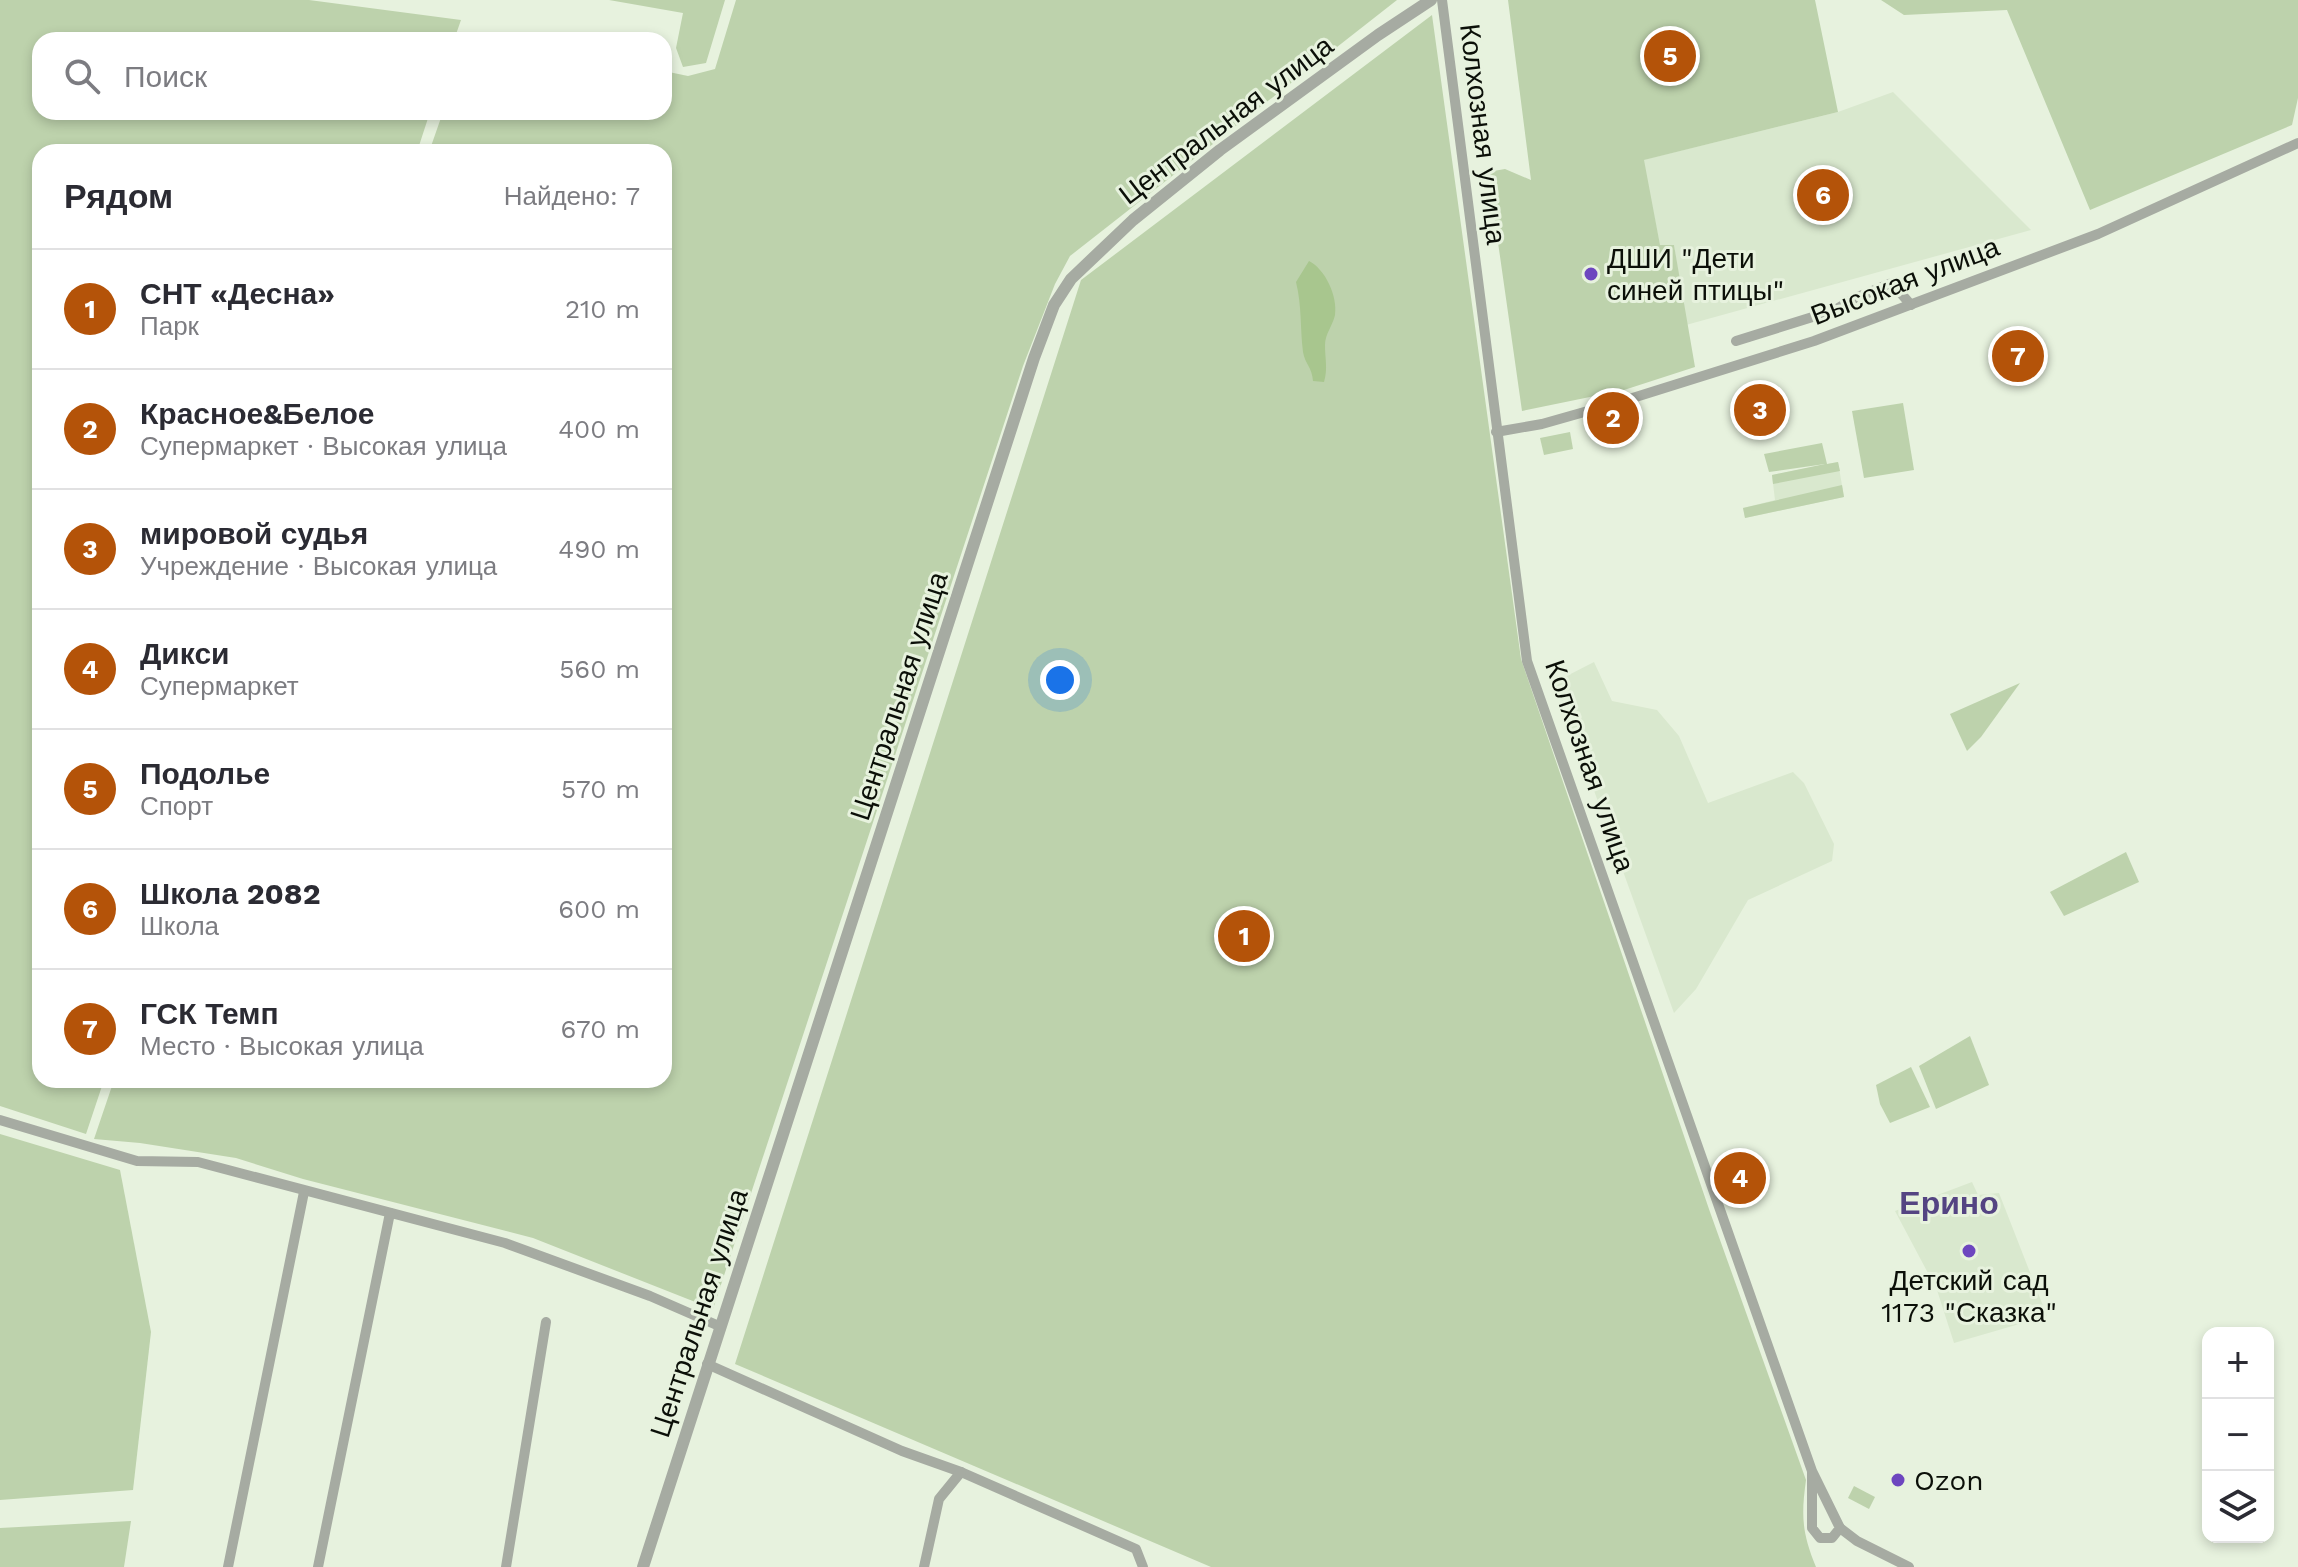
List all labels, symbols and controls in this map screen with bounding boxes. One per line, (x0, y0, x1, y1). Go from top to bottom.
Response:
street label: Колхозная улица (1453, 22, 1513, 247)
pin: 5 (1644, 26, 1696, 86)
street label: Центральная улица (1112, 29, 1340, 211)
search box (32, 32, 672, 120)
icon: search (60, 54, 104, 98)
text: Поиск (124, 59, 207, 94)
pin: 6 (1797, 165, 1849, 225)
text: Рядом (64, 176, 173, 216)
text: Найдено: 7 (504, 181, 640, 211)
street label: Высокая улица (1806, 230, 2004, 332)
place label: ДШИ "Дети синей птицы" (1607, 242, 1784, 307)
marker: ДШИ "Дети синей птицы" (1582, 265, 1600, 283)
text: СНТ «Десна» (140, 276, 335, 311)
text: 1 (84, 294, 96, 324)
text: 210 m (565, 294, 640, 324)
text: Парк (140, 311, 199, 341)
pin: 7 (1992, 326, 2044, 386)
pin: 3 (1734, 380, 1786, 440)
pin: 2 (1587, 388, 1639, 448)
text: Красное&Белое (140, 396, 374, 431)
text: 2 (82, 414, 98, 444)
text: 400 m (558, 414, 640, 444)
text: Супермаркет · Высокая улица (140, 431, 507, 461)
text: мировой судья (140, 516, 368, 551)
text: 3 (82, 534, 98, 564)
text: 490 m (558, 534, 640, 564)
text: Учреждение · Высокая улица (140, 551, 497, 581)
street label: Центральная улица (843, 567, 955, 824)
text: Дикси (140, 636, 230, 671)
text: 4 (82, 654, 98, 684)
text: 560 m (559, 654, 640, 684)
street label: Колхозная улица (1538, 656, 1642, 877)
your location (1040, 660, 1080, 700)
text: Супермаркет (140, 671, 299, 701)
text: Подолье (140, 756, 270, 791)
text: 5 (82, 774, 98, 804)
text: 570 m (561, 774, 640, 804)
text: Спорт (140, 791, 213, 821)
text: Школа 2082 (140, 876, 321, 911)
text: 6 (82, 894, 98, 924)
text: 600 m (558, 894, 640, 924)
pin: 1 (1218, 906, 1270, 966)
text: Школа (140, 911, 219, 941)
text: ГСК Темп (140, 996, 279, 1031)
text: 7 (82, 1014, 98, 1044)
text: 670 m (561, 1014, 640, 1044)
text: Место · Высокая улица (140, 1031, 424, 1061)
pin: 4 (1714, 1148, 1766, 1208)
street label: Центральная улица (643, 1184, 755, 1441)
district label: Ерино (1899, 1184, 1999, 1222)
marker: Детский сад 1173 "Сказка" (1960, 1242, 1978, 1260)
place label: Детский сад 1173 "Сказка" (1881, 1264, 2057, 1329)
map controls (2202, 1327, 2274, 1543)
button: + (2202, 1327, 2274, 1399)
button: − (2202, 1399, 2274, 1471)
place label: Ozon (1914, 1464, 1984, 1497)
marker: Ozon (1889, 1471, 1907, 1489)
button: layers (2202, 1471, 2274, 1543)

